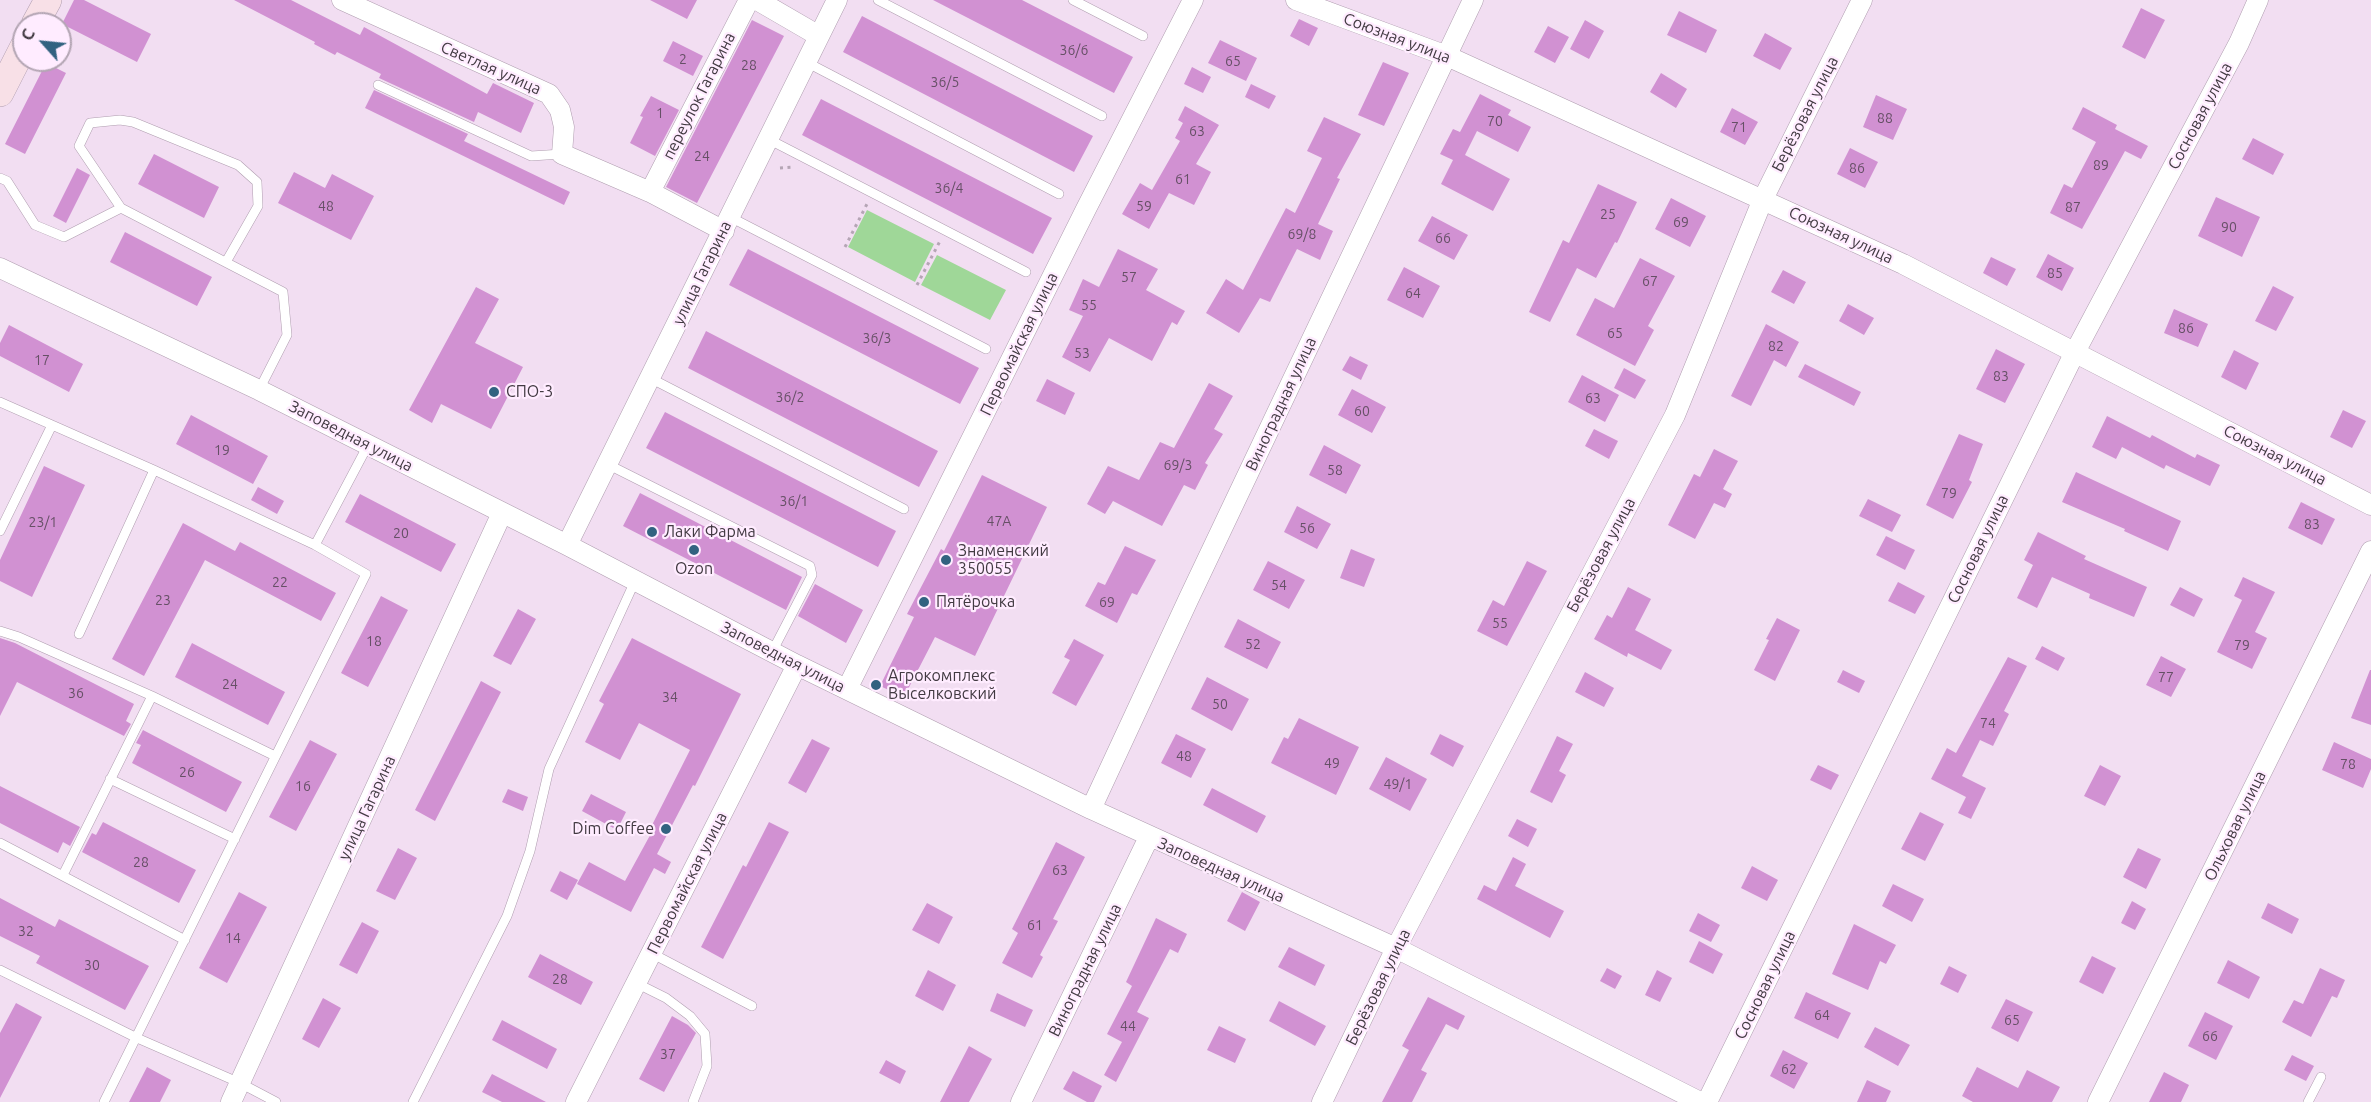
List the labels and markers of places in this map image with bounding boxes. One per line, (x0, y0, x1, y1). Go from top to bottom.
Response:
place label: СПО-3 (506, 382, 553, 402)
marker: СПО-3 (487, 385, 501, 399)
place label: Лаки Фарма (664, 522, 756, 542)
marker: Лаки Фарма (645, 525, 659, 539)
place label: Знаменский 350055 (958, 541, 1049, 579)
marker: Ozon (687, 543, 701, 557)
marker: Знаменский 350055 (939, 553, 953, 567)
place label: Ozon (675, 559, 713, 579)
place label: Пятёрочка (936, 592, 1015, 612)
marker: Пятёрочка (917, 595, 931, 609)
place label: Агрокомплекс Выселковский (888, 666, 996, 704)
marker: Агрокомплекс Выселковский (869, 678, 883, 692)
place label: Dim Coffee (572, 819, 654, 839)
marker: Dim Coffee (659, 822, 673, 836)

